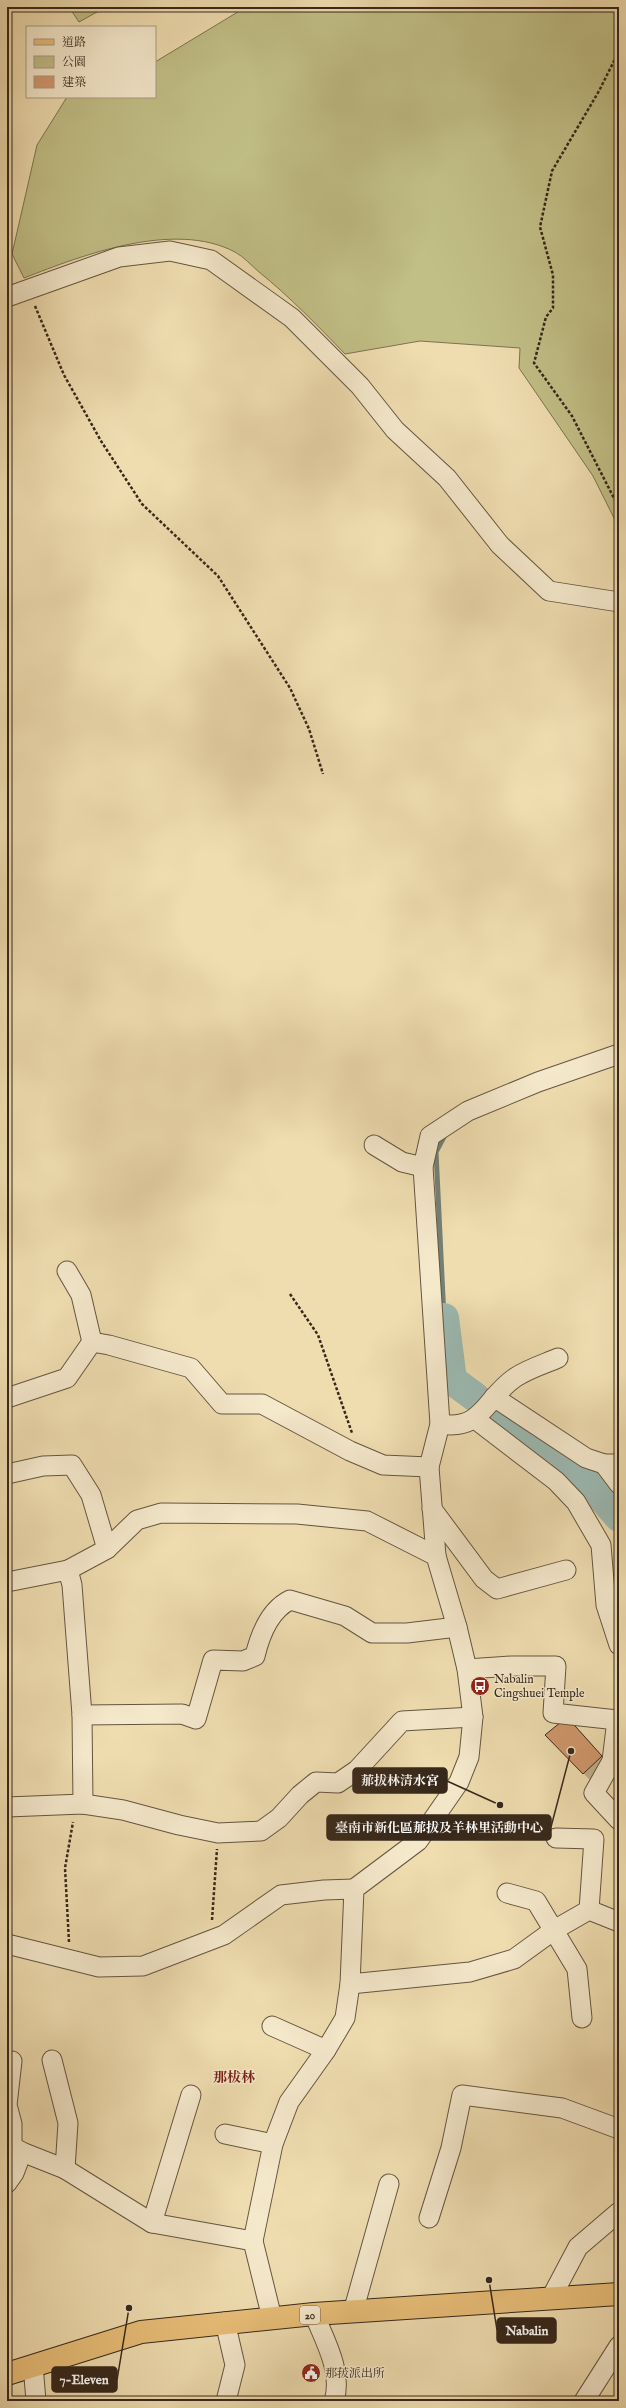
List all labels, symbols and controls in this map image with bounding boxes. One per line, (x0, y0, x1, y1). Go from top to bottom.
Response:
legend (26, 26, 156, 98)
text: 道路 (62, 35, 86, 50)
text: 公園 (62, 55, 86, 70)
text: 建築 (62, 75, 86, 90)
place label: Nabalin Cingshuei Temple (494, 1672, 585, 1702)
bus stop icon: Nabalin Cingshuei Temple (469, 1675, 491, 1697)
callout: 𦰡拔林清水宮 (353, 1768, 447, 1793)
text: 𦰡拔林清水宮 (361, 1773, 439, 1790)
callout: 臺南市新化區𦰡拔及羊林里活動中心 (327, 1815, 551, 1840)
text: 臺南市新化區𦰡拔及羊林里活動中心 (335, 1820, 543, 1837)
district label: 那柭林 (213, 2069, 255, 2087)
road number: 20 (300, 2306, 320, 2324)
callout: Nabalin (497, 2318, 556, 2343)
text: Nabalin (504, 2323, 549, 2340)
public building icon: 那菝派出所 (300, 2362, 322, 2384)
place label: 那菝派出所 (325, 2366, 385, 2381)
callout: 7-Eleven (52, 2367, 117, 2392)
text: 7-Eleven (59, 2372, 109, 2389)

